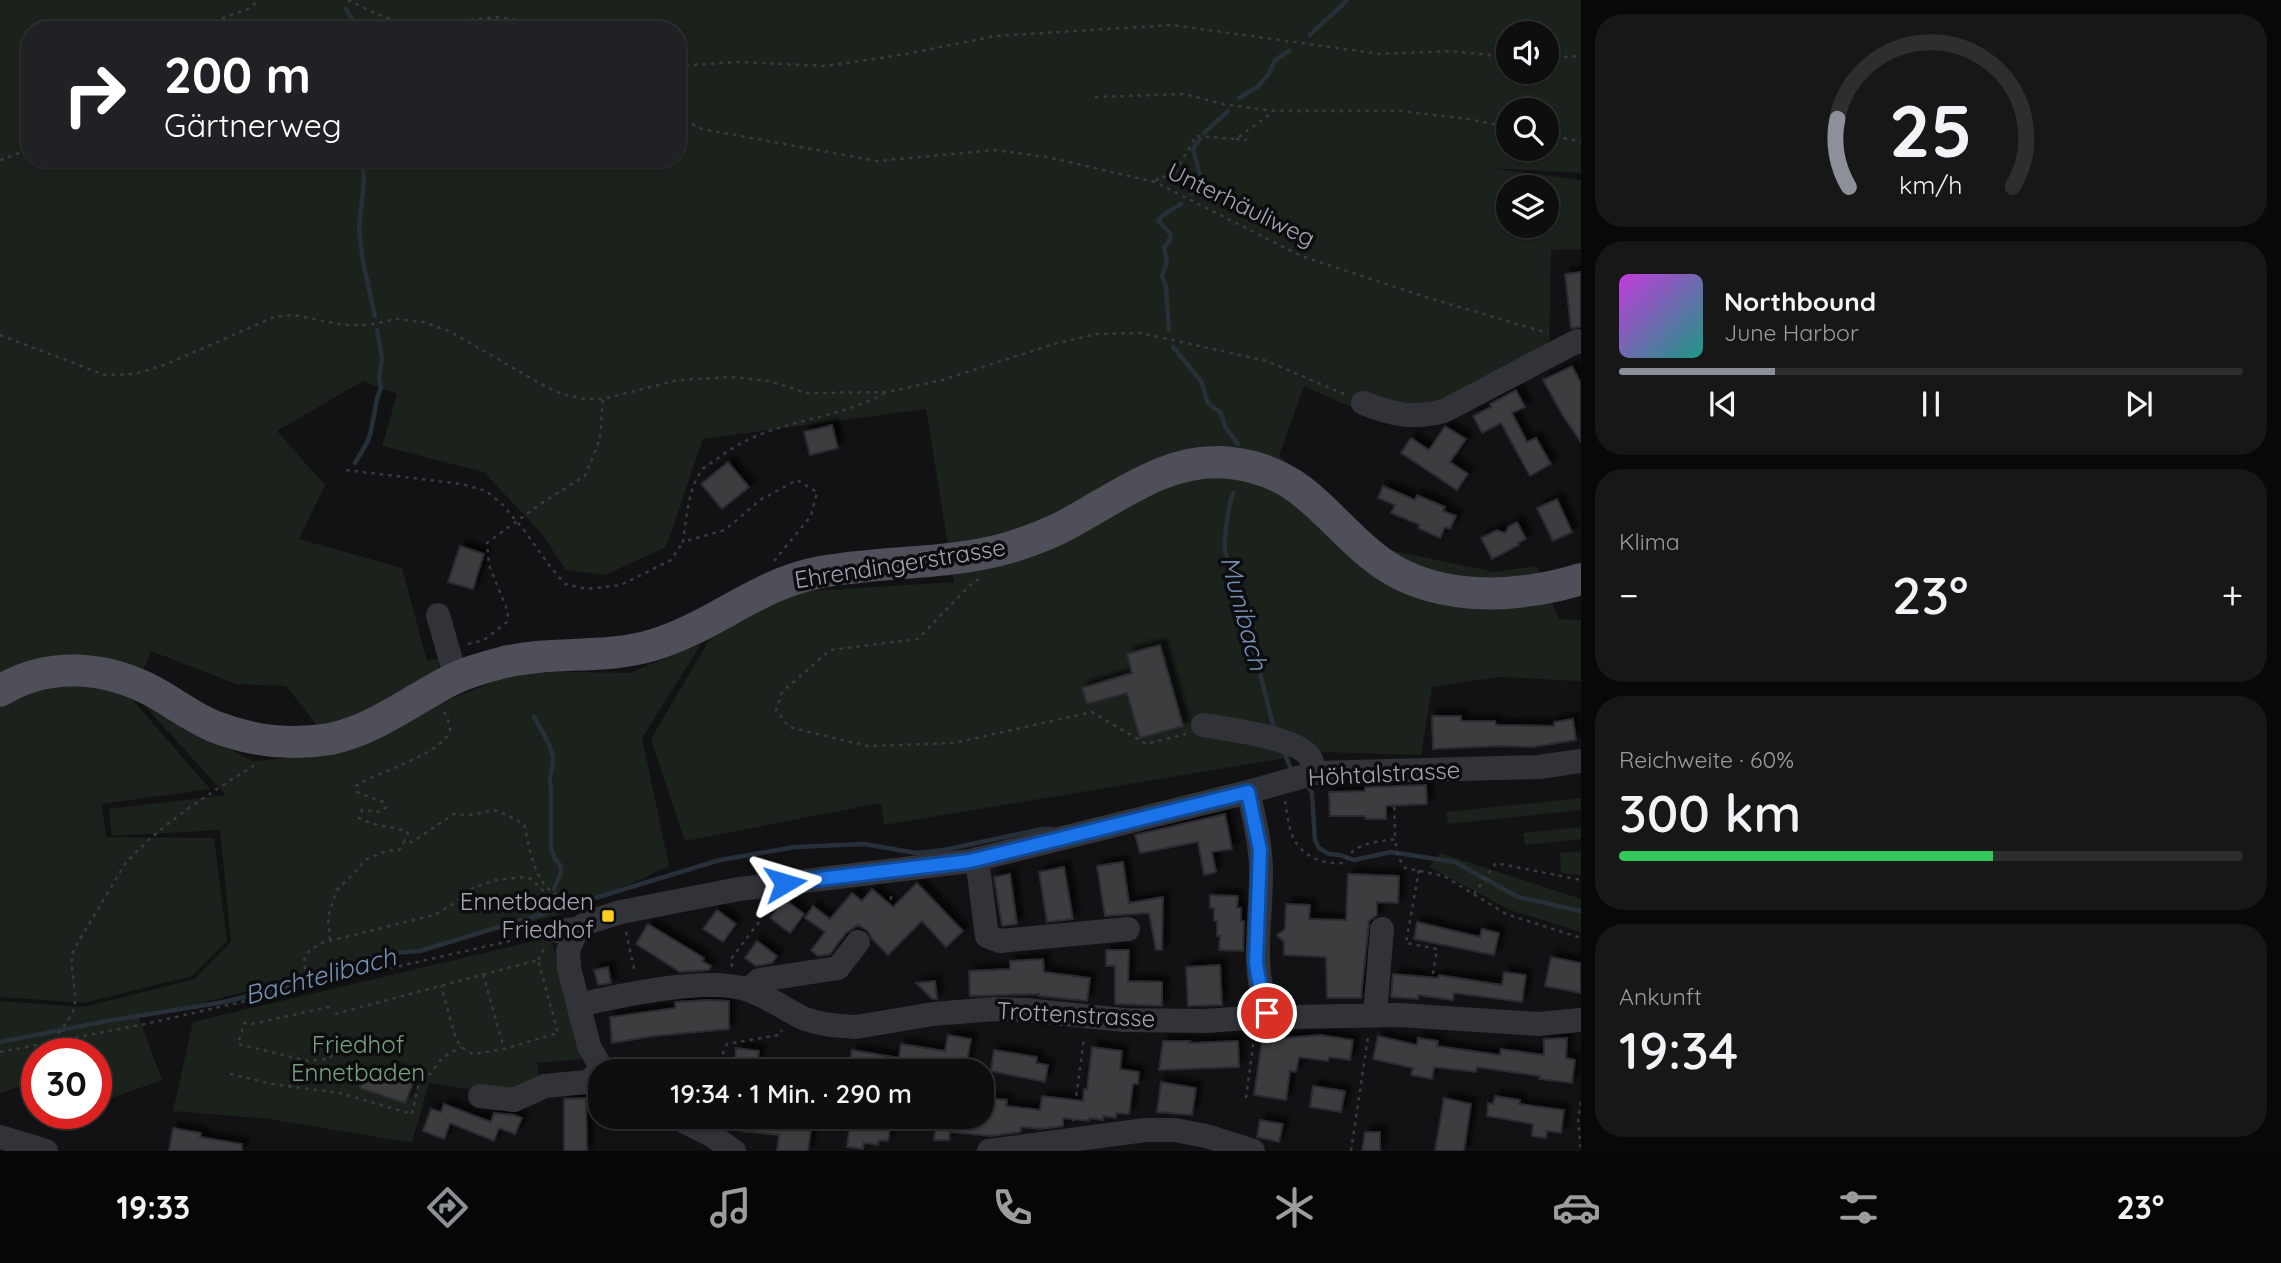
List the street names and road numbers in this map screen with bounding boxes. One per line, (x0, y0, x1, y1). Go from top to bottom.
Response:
street label: Unterhäuliweg (1163, 155, 1320, 253)
street label: Ehrendingerstrasse (792, 532, 1007, 595)
street label: Höhtalstrasse (1307, 754, 1461, 792)
street label: Trottenstrasse (996, 995, 1156, 1033)

